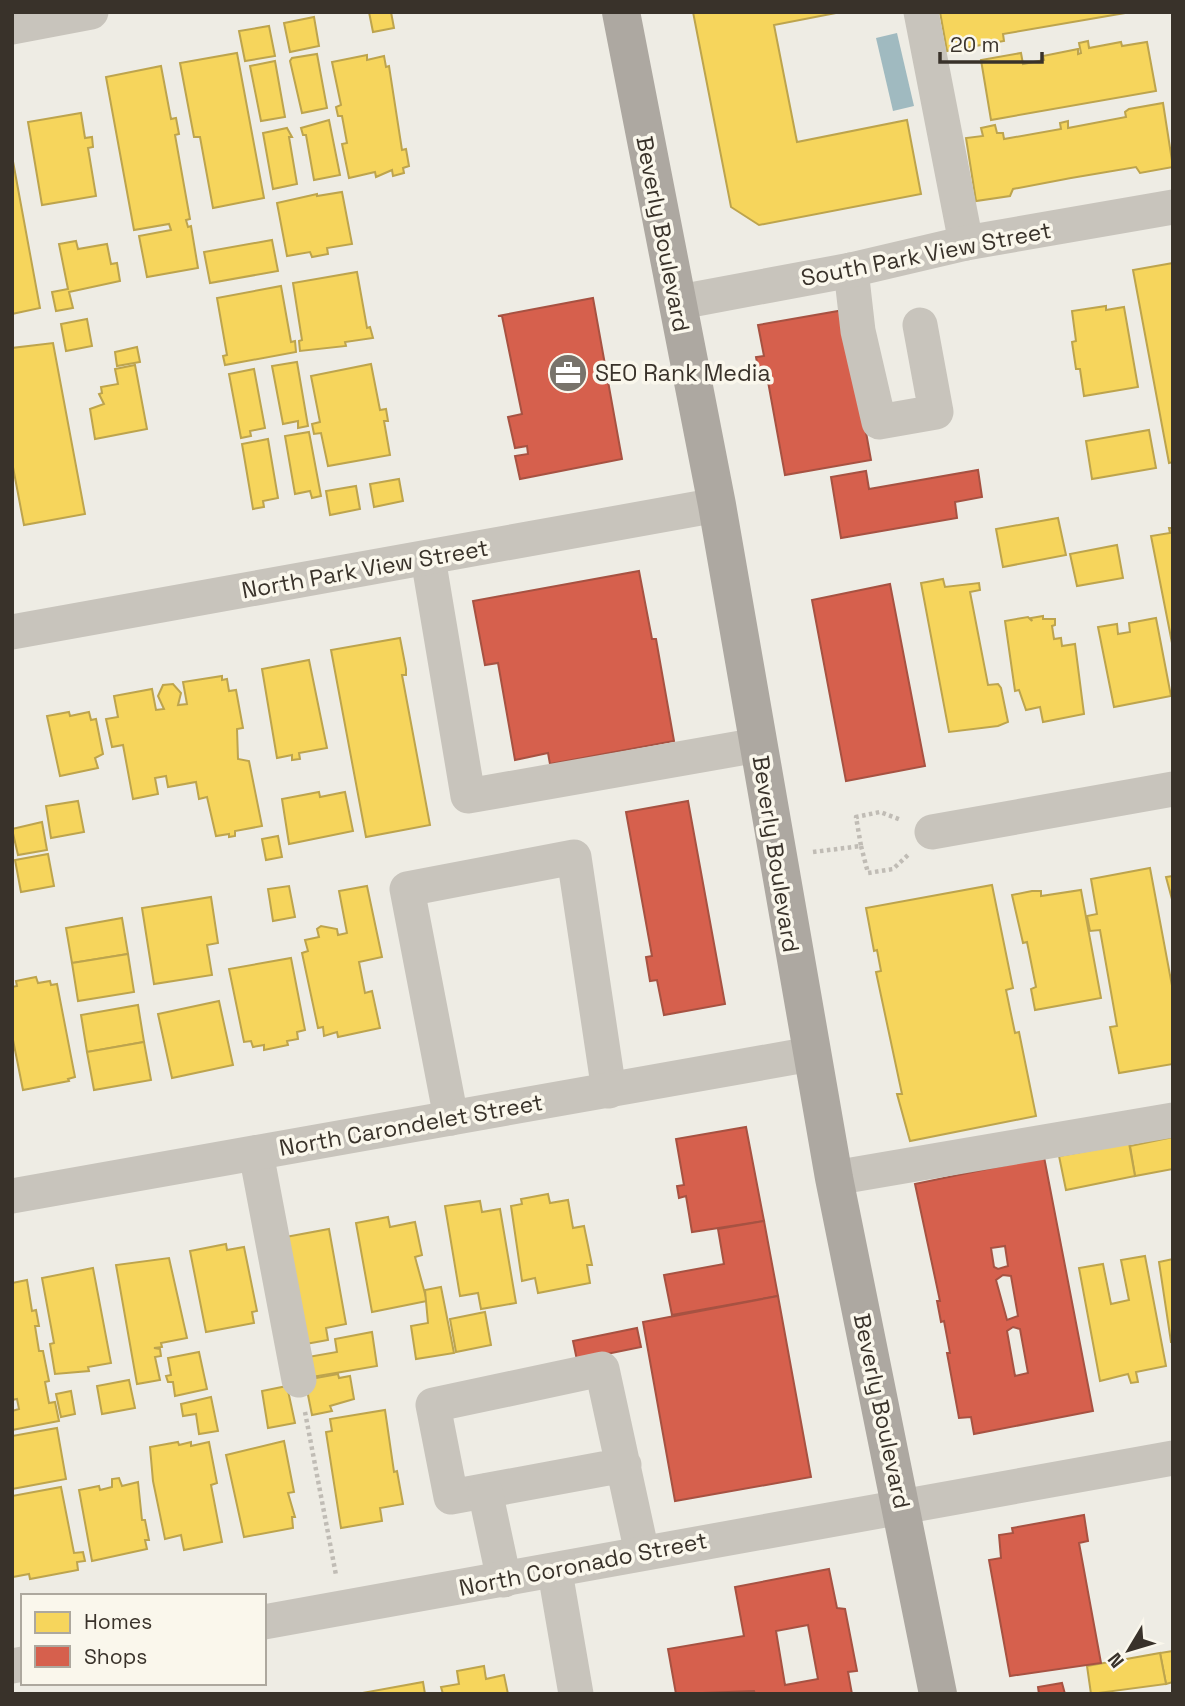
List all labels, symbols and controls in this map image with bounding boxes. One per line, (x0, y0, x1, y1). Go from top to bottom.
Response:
scale bar (940, 21, 1042, 65)
text: 20 m (950, 31, 1000, 58)
street label: Beverly Boulevard (629, 134, 697, 334)
street label: South Park View Street (798, 215, 1054, 293)
office icon: SEO Rank Media (547, 352, 589, 394)
place label: SEO Rank Media (595, 358, 771, 388)
street label: North Park View Street (239, 533, 491, 605)
street label: Beverly Boulevard (746, 753, 806, 955)
street label: North Carondelet Street (277, 1087, 545, 1163)
street label: Beverly Boulevard (847, 1311, 917, 1511)
street label: North Coronado Street (456, 1525, 710, 1603)
legend (21, 1594, 266, 1685)
text: Homes (84, 1608, 152, 1635)
north arrow (1094, 1615, 1164, 1685)
text: Shops (84, 1643, 147, 1670)
text: N (1102, 1647, 1130, 1673)

